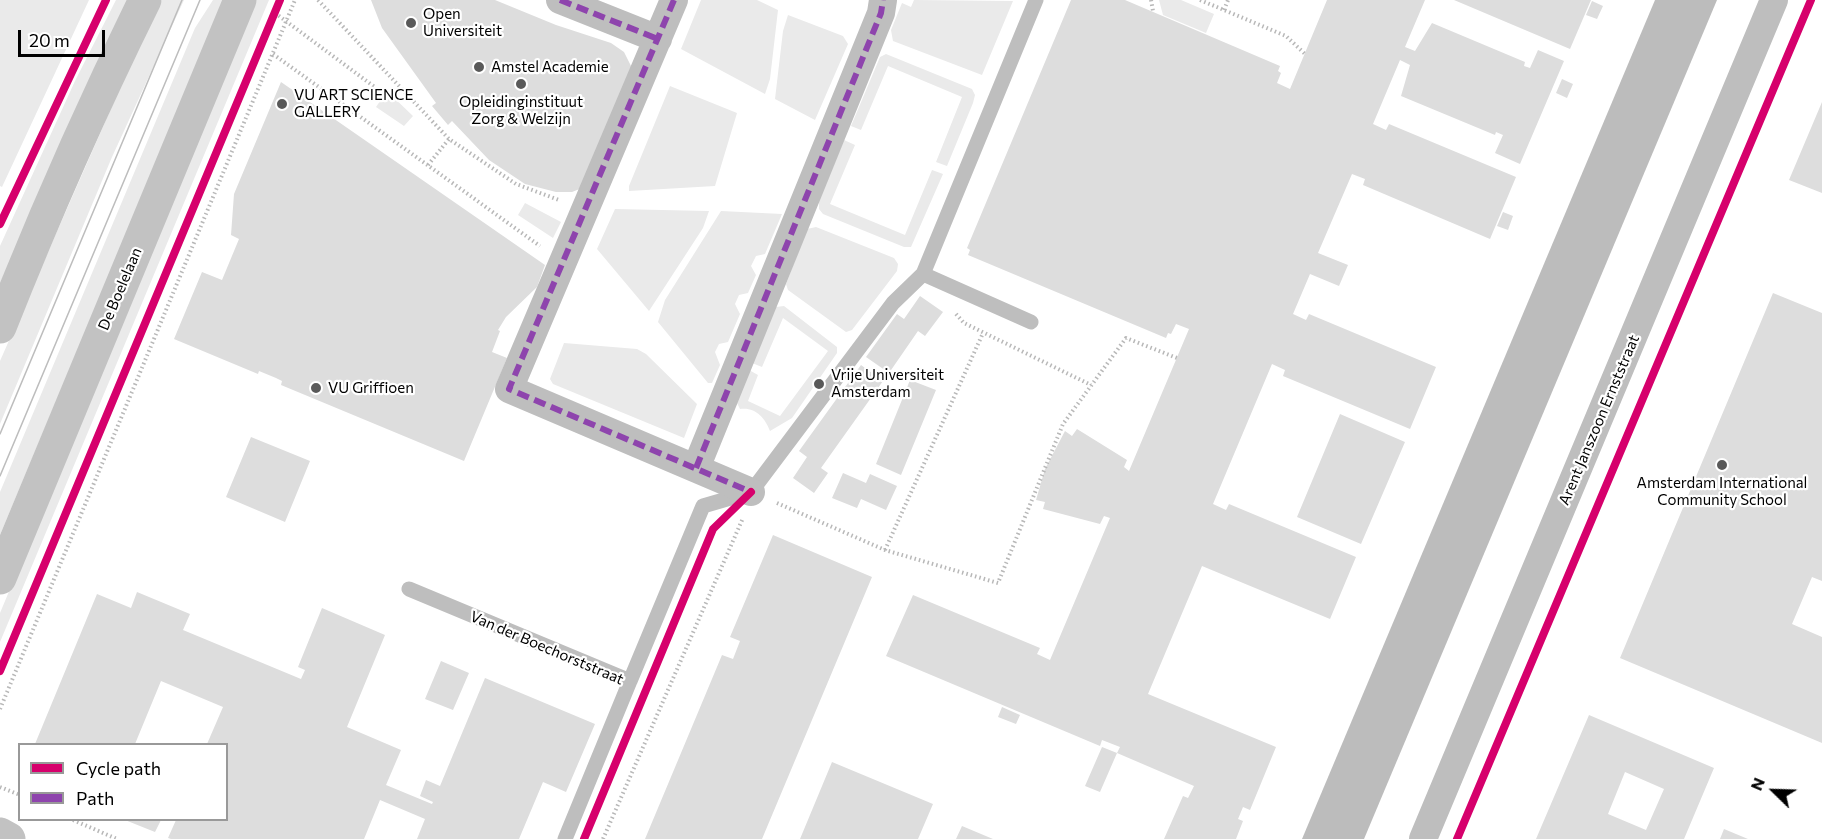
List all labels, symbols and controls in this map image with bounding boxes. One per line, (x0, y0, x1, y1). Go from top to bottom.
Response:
place label: Open Universiteit (423, 5, 502, 40)
marker: Open Universiteit (404, 16, 418, 30)
scale bar (21, 18, 108, 56)
text: 20 m (29, 29, 70, 51)
place label: Amstel Academie (491, 58, 609, 76)
marker: Amstel Academie (472, 60, 486, 74)
marker: Opleidinginstituut Zorg & Welzijn (514, 77, 528, 91)
place label: VU ART SCIENCE GALLERY (294, 86, 413, 121)
place label: Opleidinginstituut Zorg & Welzijn (459, 93, 583, 128)
marker: VU ART SCIENCE GALLERY (275, 97, 289, 111)
street label: De Boelelaan (94, 245, 146, 333)
street label: Arent Janszoon Ernststraat (1555, 332, 1643, 508)
place label: Vrije Universiteit Amsterdam (831, 366, 944, 401)
marker: Vrije Universiteit Amsterdam (812, 377, 826, 391)
place label: VU Griffioen (328, 379, 414, 397)
marker: VU Griffioen (309, 381, 323, 395)
marker: Amsterdam International Community School (1715, 458, 1729, 472)
place label: Amsterdam International Community School (1637, 474, 1807, 509)
street label: Van der Boechorststraat (468, 607, 626, 689)
legend (18, 743, 228, 821)
text: Cycle path (76, 757, 161, 779)
north arrow (1744, 761, 1804, 821)
text: N (1746, 775, 1768, 793)
text: Path (76, 787, 114, 809)

